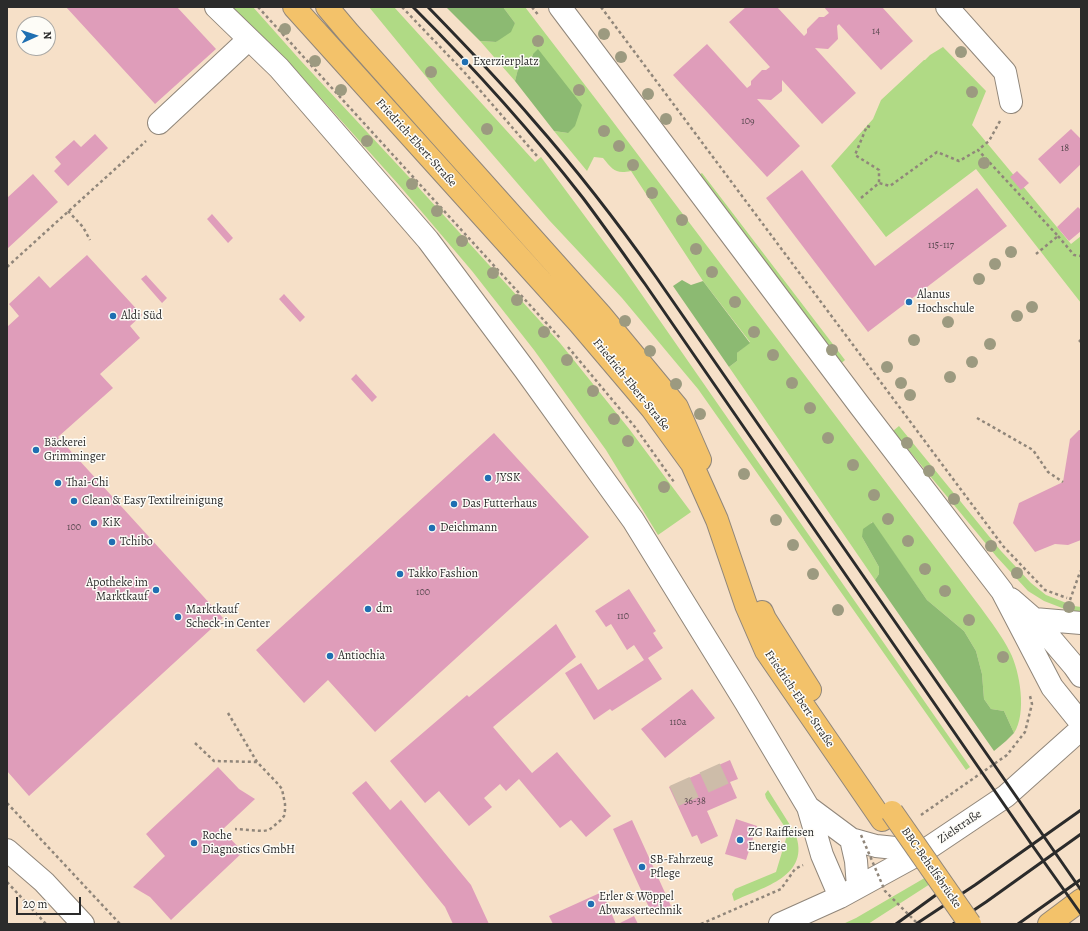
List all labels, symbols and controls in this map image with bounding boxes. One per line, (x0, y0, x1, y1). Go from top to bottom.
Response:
north arrow (16, 16, 56, 56)
house number: 14 (872, 26, 880, 38)
text: N (40, 31, 55, 40)
place label: Exerzierplatz (473, 55, 539, 69)
marker: Exerzierplatz (460, 57, 470, 67)
street label: Friedrich-Ebert-Straße (373, 96, 459, 190)
house number: 109 (741, 116, 755, 128)
house number: 18 (1061, 143, 1069, 155)
house number: 115-117 (928, 240, 954, 252)
place label: Alanus Hochschule (917, 288, 974, 316)
marker: Alanus Hochschule (904, 297, 914, 307)
place label: Aldi Süd (121, 309, 162, 323)
marker: Aldi Süd (108, 311, 118, 321)
street label: Friedrich-Ebert-Straße (590, 336, 672, 434)
place label: Bäckerei Grimminger (44, 436, 106, 464)
marker: Bäckerei Grimminger (31, 445, 41, 455)
place label: JYSK (496, 471, 520, 485)
marker: JYSK (483, 473, 493, 483)
place label: Thai-Chi (66, 476, 109, 490)
marker: Thai-Chi (53, 478, 63, 488)
place label: Clean & Easy Textilreinigung (82, 494, 223, 508)
marker: Clean & Easy Textilreinigung (69, 496, 79, 506)
place label: Das Futterhaus (462, 497, 537, 511)
marker: Das Futterhaus (449, 499, 459, 509)
place label: KiK (102, 516, 120, 530)
marker: KiK (89, 518, 99, 528)
place label: Deichmann (440, 521, 497, 535)
house number: 100 (67, 522, 81, 534)
marker: Deichmann (427, 523, 437, 533)
place label: Tchibo (120, 535, 153, 549)
marker: Tchibo (107, 537, 117, 547)
place label: Takko Fashion (408, 567, 478, 581)
marker: Takko Fashion (395, 569, 405, 579)
place label: Apotheke im Marktkauf (86, 576, 148, 604)
marker: Apotheke im Marktkauf (151, 585, 161, 595)
house number: 100 (416, 587, 430, 599)
place label: dm (376, 602, 392, 616)
place label: Marktkauf Scheck-in Center (186, 603, 270, 631)
marker: dm (363, 604, 373, 614)
house number: 110 (617, 611, 629, 623)
marker: Marktkauf Scheck-in Center (173, 612, 183, 622)
street label: Friedrich-Ebert-Straße (761, 648, 837, 750)
place label: Antiochia (338, 649, 385, 663)
marker: Antiochia (325, 651, 335, 661)
house number: 110a (670, 717, 686, 729)
house number: 36-38 (684, 796, 706, 808)
street label: Zielstraße (935, 807, 985, 847)
street label: BBC-Behelfsbrücke (898, 825, 964, 911)
place label: ZG Raiffeisen Energie (748, 826, 814, 854)
place label: Roche Diagnostics GmbH (202, 829, 295, 857)
marker: ZG Raiffeisen Energie (735, 835, 745, 845)
marker: Roche Diagnostics GmbH (189, 838, 199, 848)
place label: SB-Fahrzeug Pflege (650, 853, 713, 881)
marker: SB-Fahrzeug Pflege (637, 862, 647, 872)
scale bar (18, 889, 83, 915)
place label: Erler & Wöppel Abwassertechnik (599, 890, 682, 918)
text: 20 m (23, 896, 47, 912)
marker: Erler & Wöppel Abwassertechnik (586, 899, 596, 909)

